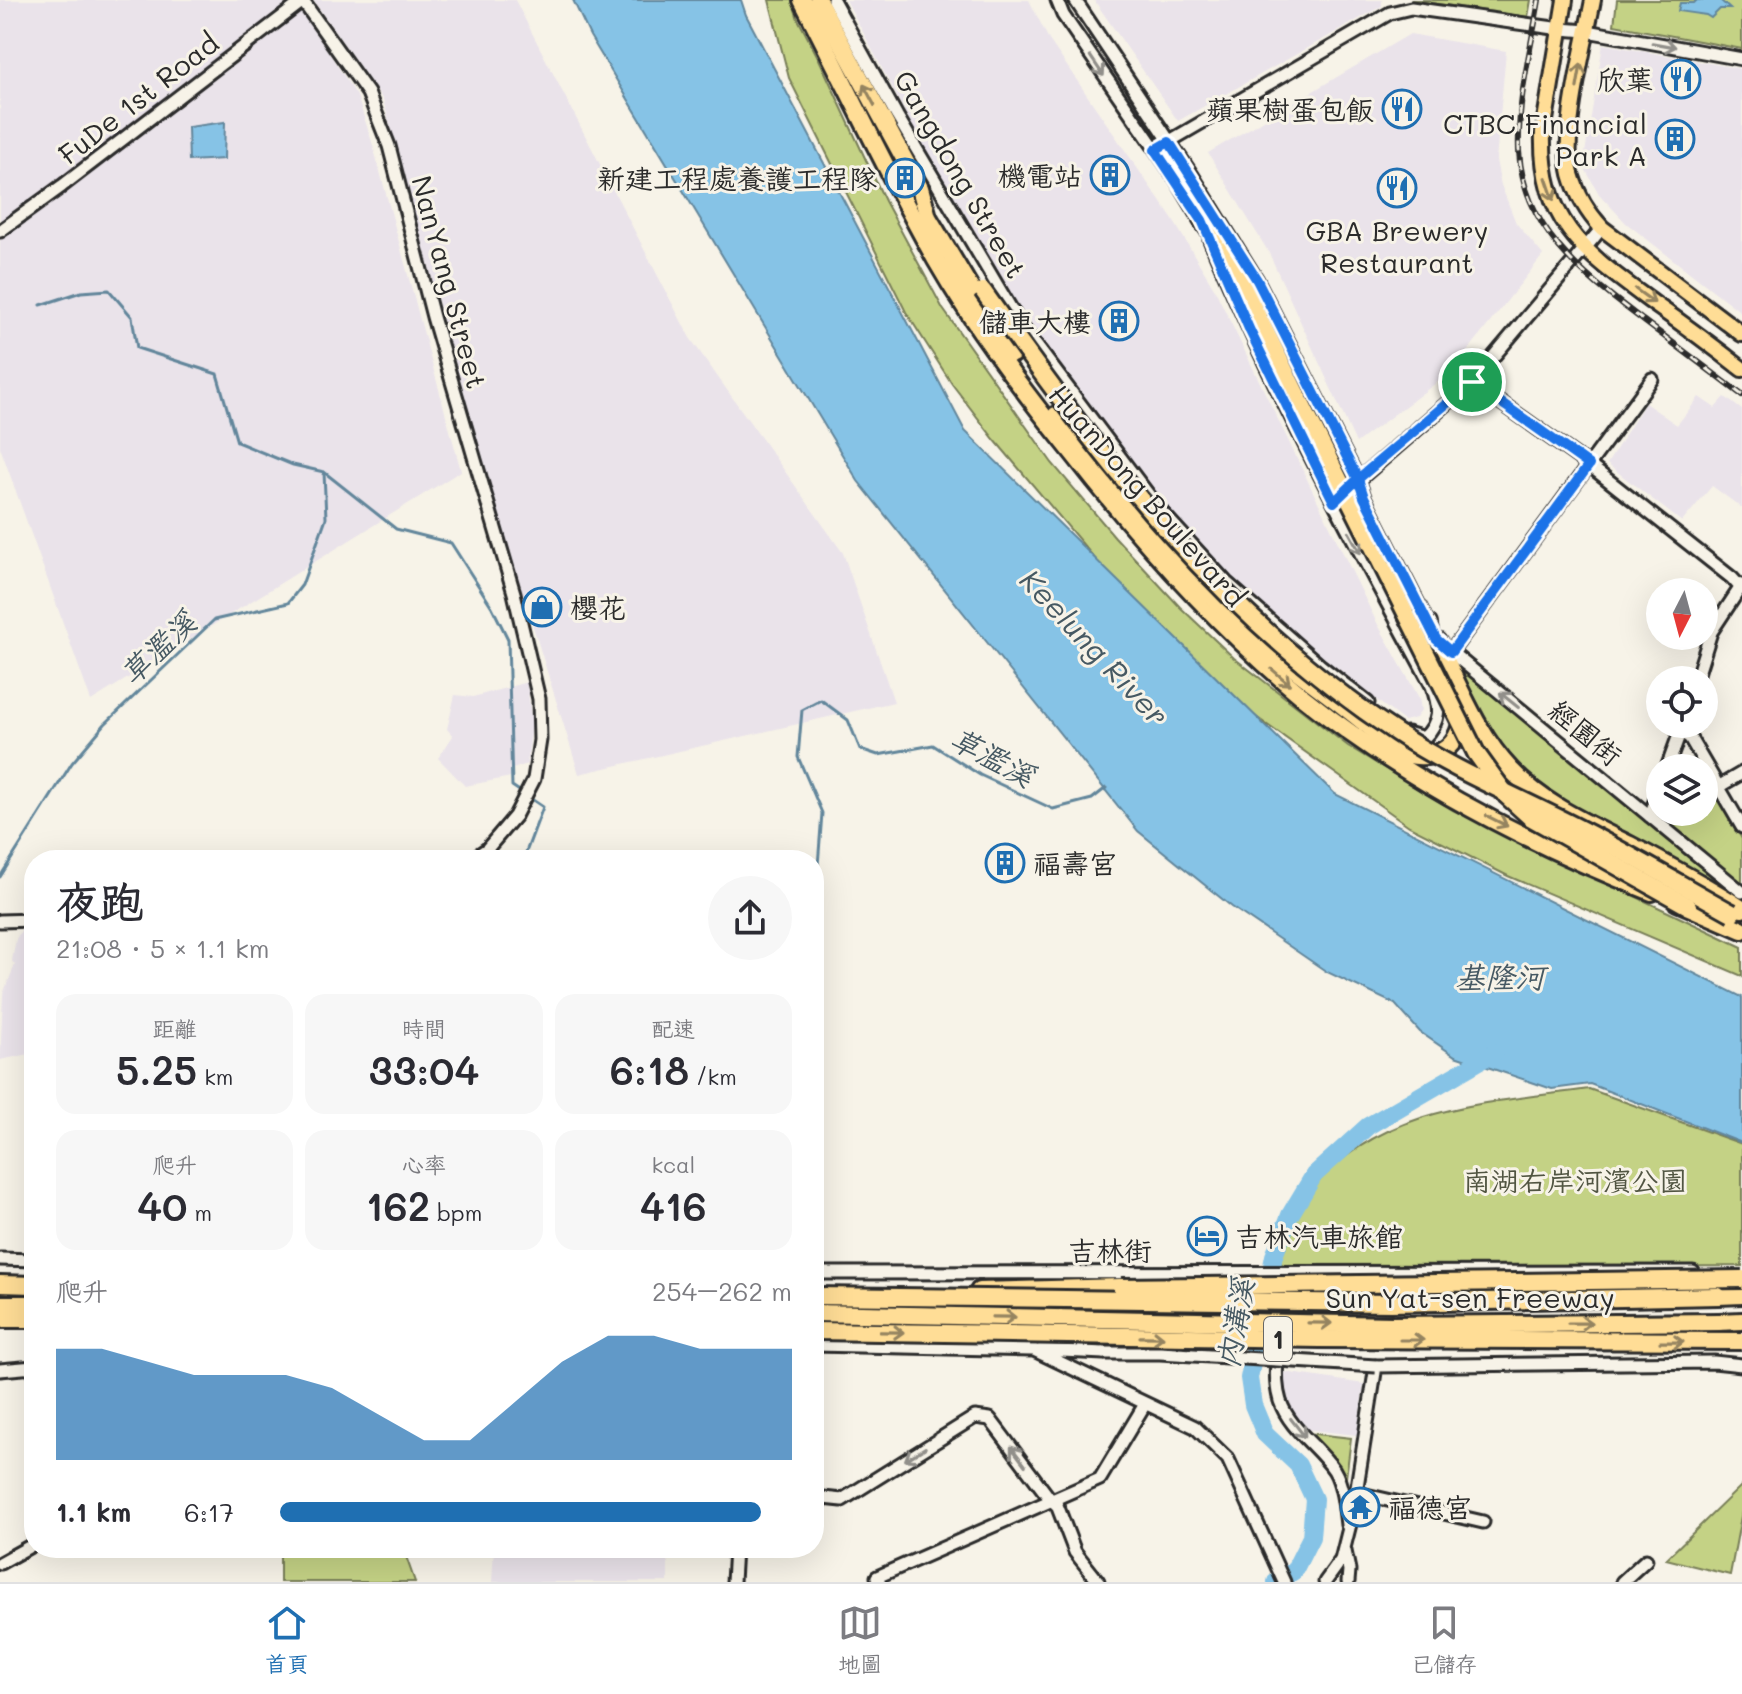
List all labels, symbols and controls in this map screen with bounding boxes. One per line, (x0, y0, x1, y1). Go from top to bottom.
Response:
street label: FuDe 1st Road (51, 24, 225, 172)
one-way arrow (1651, 38, 1676, 53)
one-way arrow (1089, 55, 1105, 77)
restaurant icon: 欣葉 (1660, 58, 1702, 100)
place label: 欣葉 (1597, 61, 1653, 97)
street label: Gangdong Street (887, 64, 1035, 284)
one-way arrow (1573, 64, 1588, 89)
one-way arrow (860, 84, 876, 108)
restaurant icon: 蘋果樹蛋包飯 (1381, 88, 1423, 130)
place label: 蘋果樹蛋包飯 (1206, 91, 1374, 127)
place label: CTBC Financial Park A (1443, 105, 1647, 173)
building icon: CTBC Financial Park A (1654, 118, 1696, 160)
building icon: 機電站 (1089, 154, 1131, 196)
building icon: 新建工程處養護工程隊 (884, 157, 926, 199)
place label: 機電站 (998, 157, 1082, 193)
place label: 新建工程處養護工程隊 (597, 160, 877, 196)
restaurant icon: GBA Brewery Restaurant (1376, 167, 1418, 209)
street label: NanYang Street (404, 171, 496, 393)
one-way arrow (1544, 176, 1559, 201)
place label: GBA Brewery Restaurant (1306, 212, 1488, 280)
one-way arrow (1633, 288, 1655, 304)
building icon: 儲車大樓 (1098, 300, 1140, 342)
place label: 儲車大樓 (979, 303, 1091, 339)
pin (1438, 348, 1506, 416)
icon: arrive (1450, 360, 1494, 404)
street label: HuanDong Boulevard (1042, 377, 1254, 613)
one-way arrow (1348, 531, 1364, 554)
water label: Keelung River (1012, 560, 1178, 734)
north arrow (1646, 578, 1718, 650)
map controls (1646, 578, 1718, 826)
shop icon: 櫻花 (521, 586, 563, 628)
place label: 櫻花 (570, 589, 626, 625)
water label: 草濫溪 (110, 600, 205, 692)
button: locate (1646, 666, 1718, 738)
one-way arrow (1271, 668, 1291, 686)
one-way arrow (1499, 691, 1520, 709)
street label: 經園街 (1542, 691, 1630, 773)
water label: 草濫溪 (944, 717, 1044, 796)
button: layers (1646, 754, 1718, 826)
one-way arrow (1485, 813, 1509, 829)
building icon: 福壽宮 (984, 842, 1026, 884)
place label: 福壽宮 (1033, 845, 1117, 881)
text: 夜跑 (56, 872, 144, 929)
button: share (708, 876, 792, 960)
text: 21:08 · 5 × 1.1 km (56, 931, 270, 965)
water label: 基隆河 (1455, 956, 1550, 996)
text: 距離 (153, 1014, 197, 1043)
text: 時間 (402, 1014, 446, 1043)
text: 配速 (651, 1014, 695, 1043)
text: 5.25 (116, 1043, 197, 1095)
text: 33:04 (369, 1043, 479, 1095)
text: 6:18 (610, 1043, 689, 1095)
text: km (197, 1062, 233, 1091)
text: /km (689, 1062, 737, 1091)
text: 爬升 (153, 1150, 197, 1179)
text: 心率 (402, 1150, 446, 1179)
text: kcal (651, 1150, 695, 1179)
park label: 南湖右岸河濱公園 (1463, 1162, 1687, 1198)
text: 40 (137, 1179, 187, 1231)
text: 162 (366, 1179, 430, 1231)
text: 416 (640, 1179, 707, 1231)
text: m (187, 1198, 212, 1227)
text: bpm (430, 1198, 482, 1227)
hotel icon: 吉林汽車旅館 (1186, 1215, 1228, 1257)
place label: 吉林汽車旅館 (1235, 1218, 1403, 1254)
street label: 吉林街 (1068, 1232, 1152, 1268)
water label: 內溝溪 (1206, 1273, 1262, 1371)
text: 爬升 (56, 1274, 108, 1308)
text: 254–262 m (652, 1274, 792, 1308)
street label: Sun Yat-sen Freeway (1325, 1279, 1615, 1315)
one-way arrow (990, 1309, 1017, 1325)
one-way arrow (1566, 1315, 1593, 1331)
one-way arrow (1306, 1316, 1333, 1331)
road number: 1 (1264, 1317, 1292, 1361)
one-way arrow (878, 1325, 905, 1340)
one-way arrow (1138, 1329, 1165, 1344)
one-way arrow (1398, 1332, 1425, 1348)
one-way arrow (1658, 1334, 1685, 1350)
one-way arrow (1290, 1417, 1307, 1438)
one-way arrow (1009, 1446, 1026, 1467)
one-way arrow (904, 1447, 927, 1463)
temple icon: 福德宮 (1339, 1486, 1381, 1528)
place label: 福德宮 (1388, 1489, 1472, 1525)
text: 1.1 km (56, 1495, 131, 1529)
text: 6:17 (184, 1495, 234, 1529)
tab: 首頁 (265, 1601, 309, 1678)
tab: 地圖 (838, 1601, 882, 1678)
tab: 已儲存 (1411, 1601, 1477, 1678)

